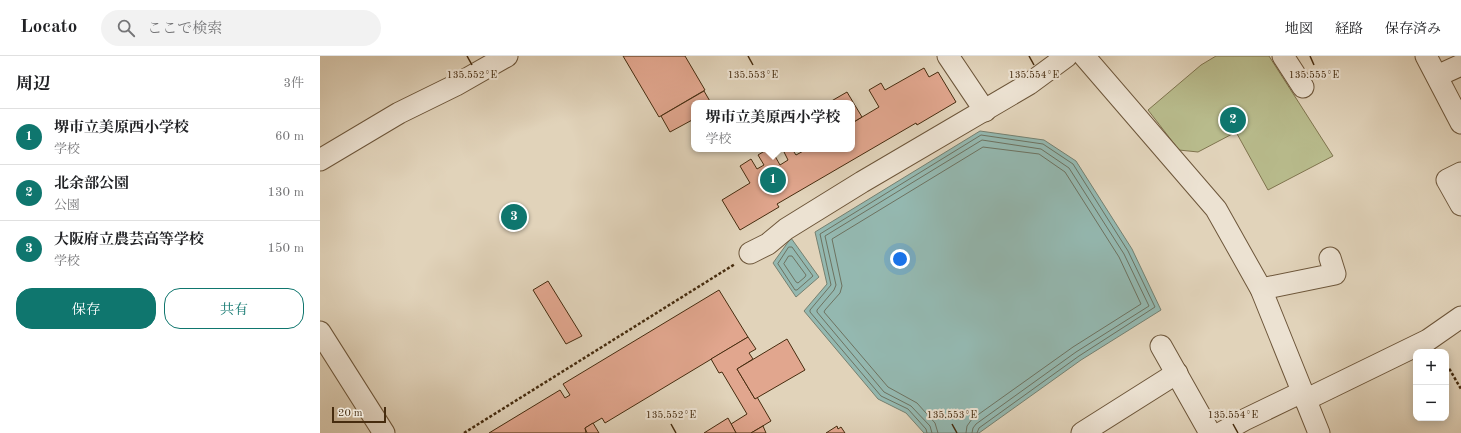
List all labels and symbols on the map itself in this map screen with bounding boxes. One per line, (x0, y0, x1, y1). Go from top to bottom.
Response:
text: 135.552°E (447, 70, 497, 80)
text: 135.553°E (728, 70, 778, 80)
text: 135.554°E (1009, 70, 1059, 80)
text: 135.555°E (1289, 70, 1339, 80)
pin: 2 (1220, 105, 1246, 135)
pin: 1 (760, 165, 786, 195)
pin: 3 (501, 202, 527, 232)
your location (890, 249, 910, 269)
scale bar (332, 405, 386, 424)
text: 135.552°E (646, 410, 696, 420)
text: 135.553°E (927, 410, 977, 420)
text: 135.554°E (1208, 410, 1258, 420)

